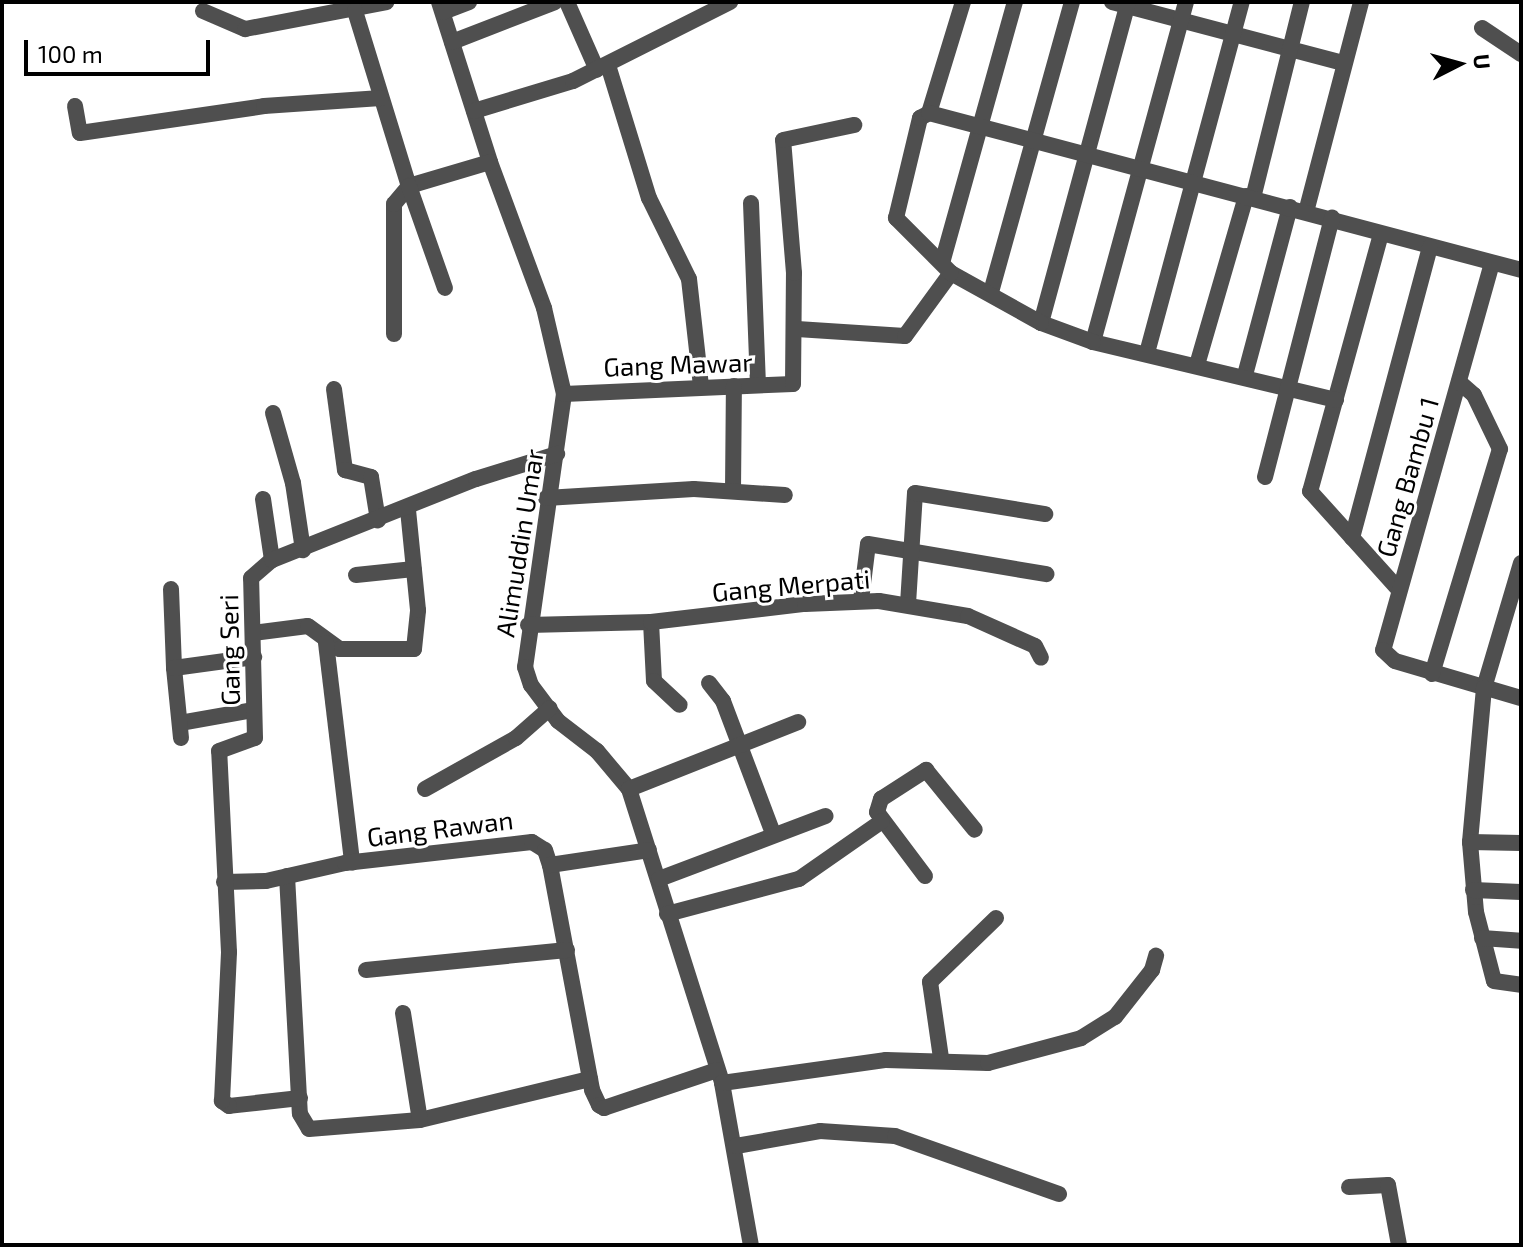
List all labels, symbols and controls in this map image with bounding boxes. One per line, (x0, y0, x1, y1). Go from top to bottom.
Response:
scale bar (28, 24, 214, 74)
north arrow (1419, 24, 1499, 104)
text: 100 m (38, 39, 103, 68)
text: U (1469, 53, 1497, 70)
street label: Gang Mawar (603, 346, 753, 382)
street label: Gang Bambu 1 (1369, 393, 1445, 561)
street label: Alimuddin Umar (489, 447, 549, 639)
street label: Gang Merpati (710, 563, 872, 607)
street label: Gang Seri (212, 594, 246, 706)
street label: Gang Rawan (365, 804, 515, 852)

